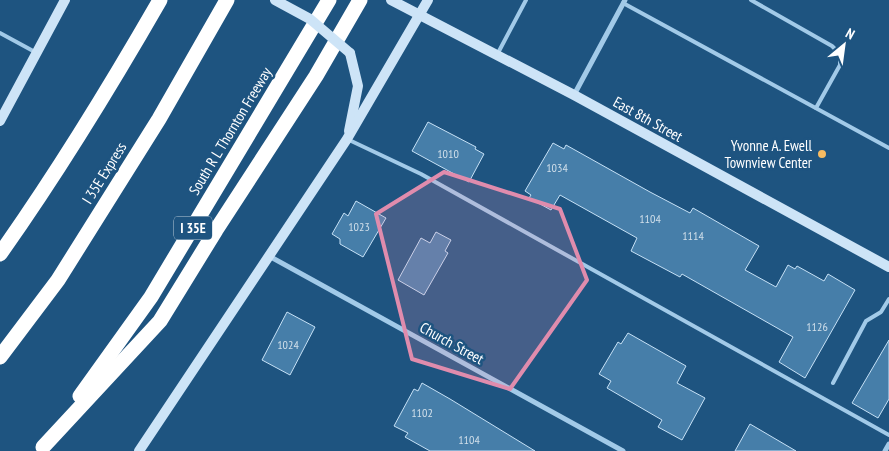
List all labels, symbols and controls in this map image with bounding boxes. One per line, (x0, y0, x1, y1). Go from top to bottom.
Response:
north arrow (819, 20, 869, 70)
text: N (843, 24, 858, 43)
street label: South R L Thornton Freeway (184, 63, 276, 198)
street label: East 8th Street (610, 92, 686, 146)
place label: Yvonne A. Ewell Townview Center (725, 136, 813, 172)
street label: I 35E Express (78, 139, 130, 207)
house number: 1010 (437, 146, 459, 161)
marker: Yvonne A. Ewell Townview Center (816, 148, 828, 160)
house number: 1034 (546, 160, 568, 175)
house number: 1104 (639, 211, 661, 226)
road number: I 35E (174, 217, 212, 240)
house number: 1023 (348, 219, 370, 234)
house number: 1114 (682, 228, 704, 243)
street label: Church Street (417, 318, 487, 368)
house number: 1126 (806, 319, 828, 334)
house number: 1024 (277, 337, 299, 352)
house number: 1102 (411, 405, 433, 420)
house number: 1104 (458, 432, 480, 447)

